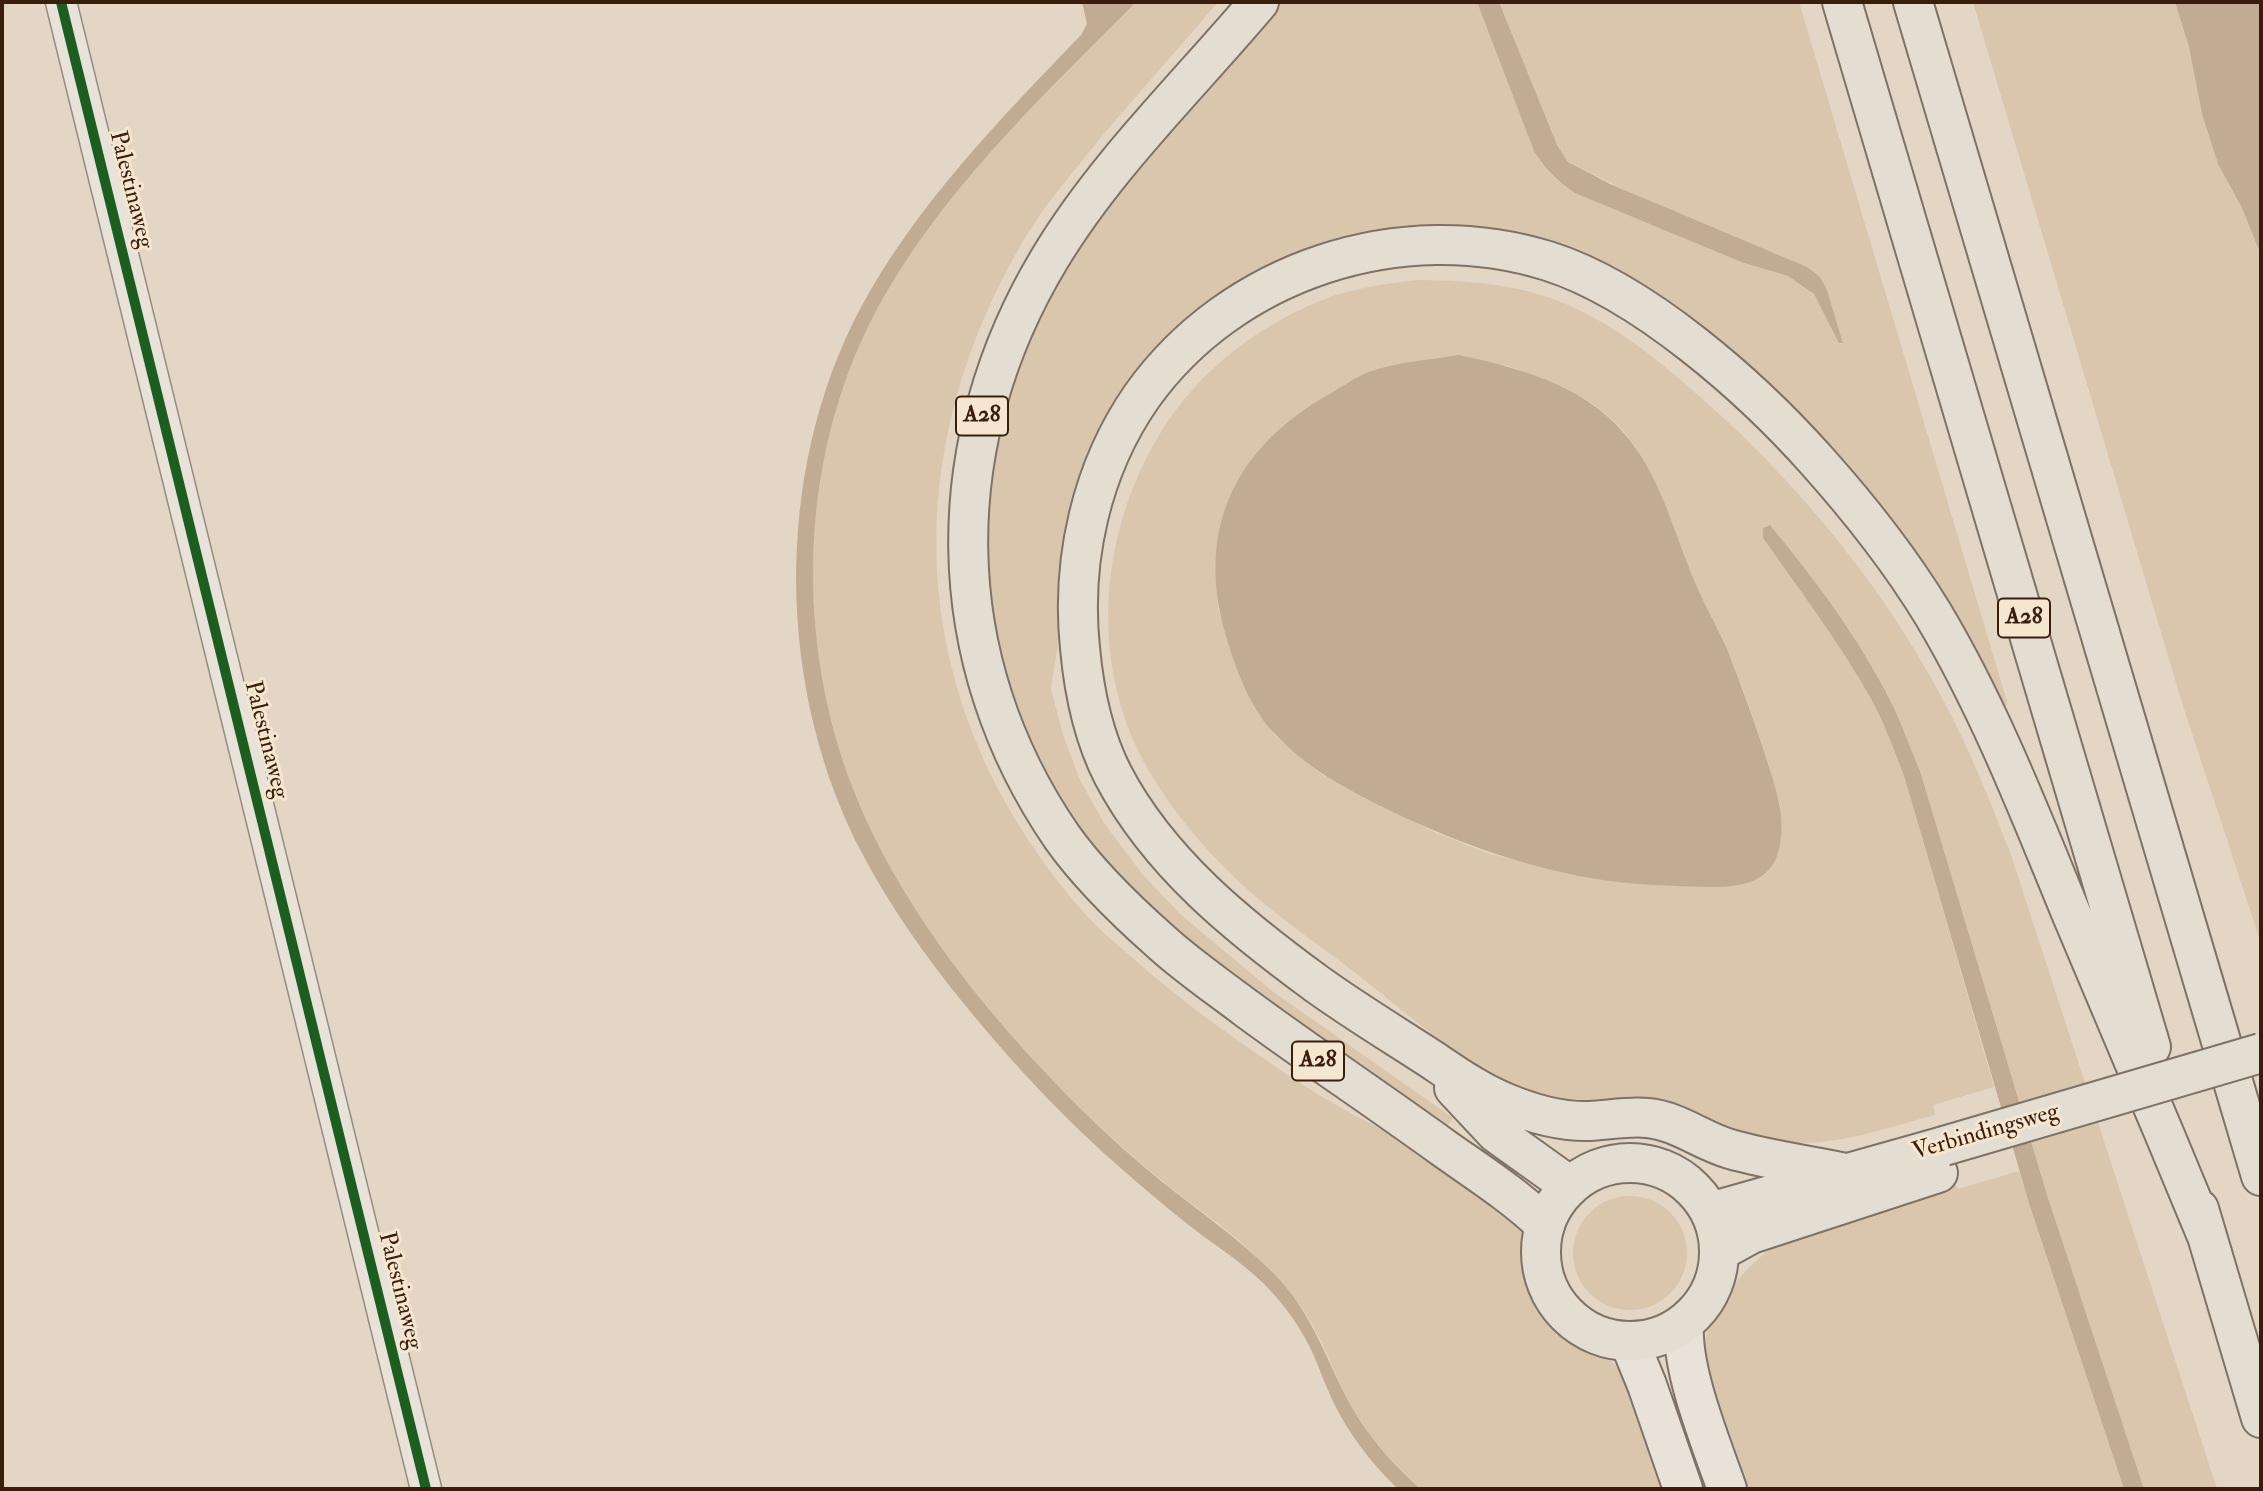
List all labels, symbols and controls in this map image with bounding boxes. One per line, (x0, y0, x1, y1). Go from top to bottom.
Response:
street label: Palestinaweg (101, 128, 159, 252)
road number: A28 (956, 396, 1008, 436)
road number: A28 (1998, 598, 2050, 638)
street label: Palestinaweg (236, 678, 294, 802)
road number: A28 (1292, 1042, 1344, 1080)
street label: Verbindingsweg (1909, 1098, 2063, 1168)
street label: Palestinaweg (370, 1229, 428, 1353)

